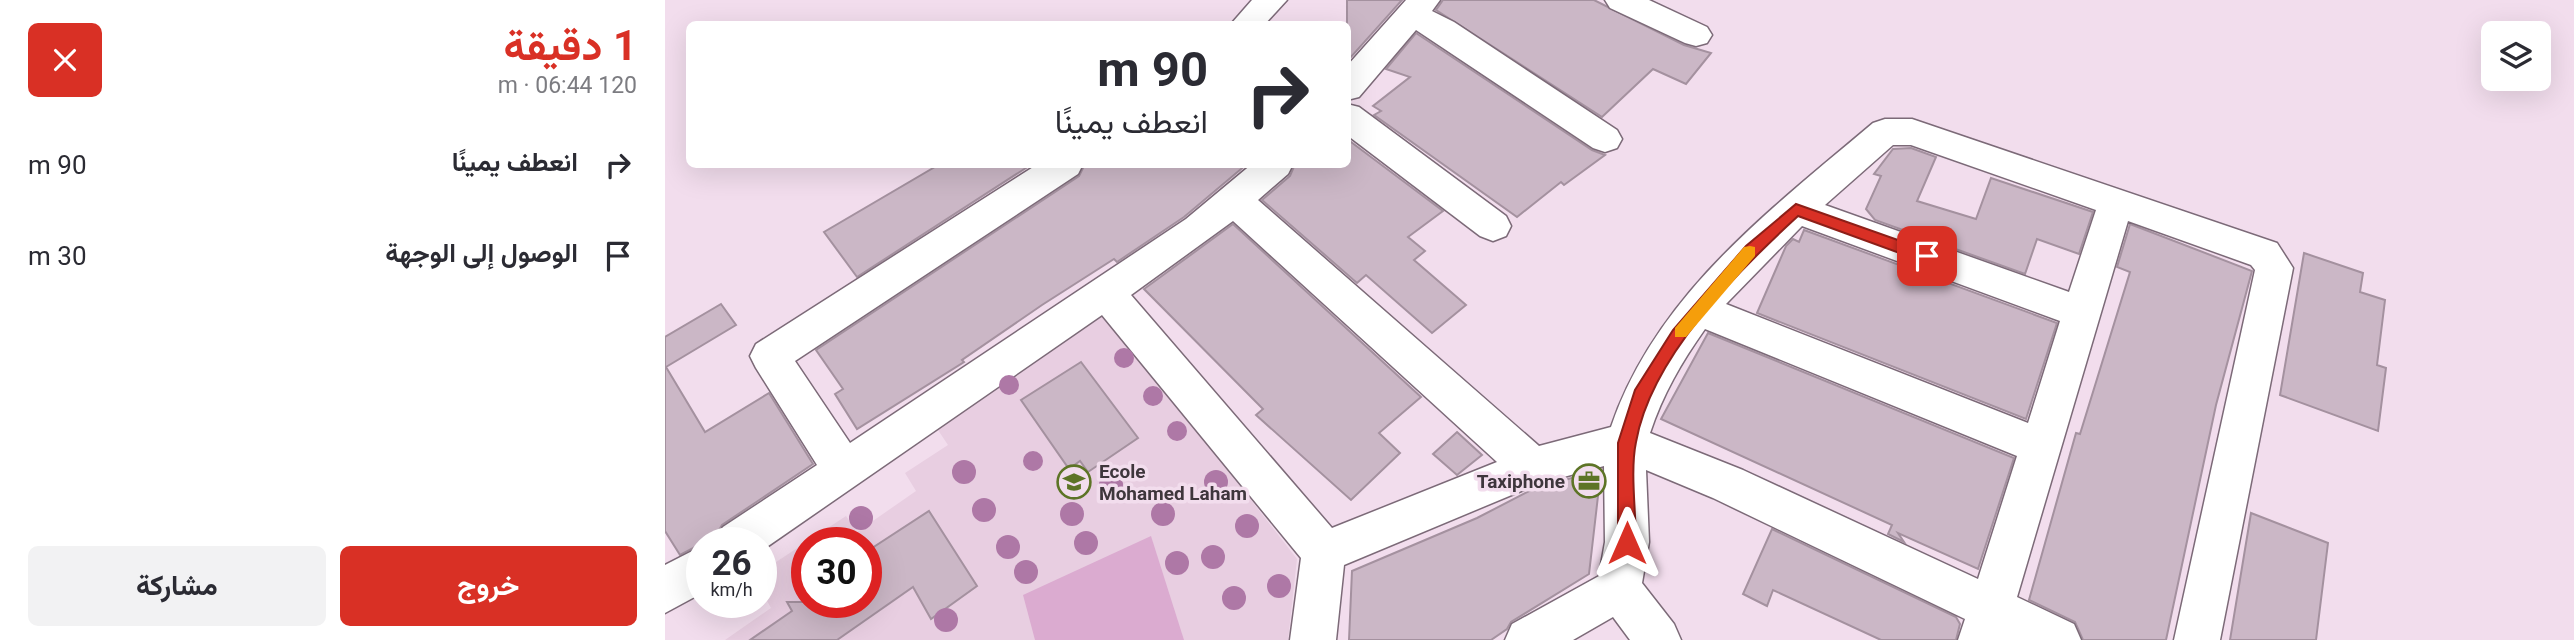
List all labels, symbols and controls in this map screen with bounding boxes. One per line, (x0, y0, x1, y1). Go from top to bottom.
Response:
text: 1 دقيقة (503, 21, 637, 70)
map controls (2481, 21, 2551, 91)
button: layers (2481, 21, 2551, 91)
button: close (28, 23, 102, 97)
text: 90 m (1097, 41, 1208, 98)
icon: right (1232, 49, 1323, 140)
text: 120 m · 06:44 (498, 72, 637, 99)
text: انعطف يمينًا (1055, 103, 1208, 141)
icon: right (599, 146, 637, 184)
text: انعطف يمينًا (452, 147, 578, 177)
text: 90 m (28, 150, 87, 180)
pin (1897, 226, 1957, 286)
icon: arrive (599, 237, 637, 275)
icon: arrive (1908, 237, 1946, 275)
text: الوصول إلى الوجهة (385, 238, 578, 268)
text: 30 m (28, 241, 87, 271)
place label: Ecole Mohamed Laham (1099, 460, 1247, 505)
office icon: Taxiphone (1570, 462, 1608, 500)
school or university icon: Ecole Mohamed Laham (1055, 463, 1093, 501)
place label: Taxiphone (1477, 470, 1565, 493)
position arrow (1590, 506, 1664, 580)
speed limit sign: 30 (791, 527, 882, 618)
text: 26 (711, 543, 752, 584)
button: مشاركة (28, 546, 326, 626)
button: خروج (340, 546, 637, 626)
text: km/h (710, 579, 753, 600)

